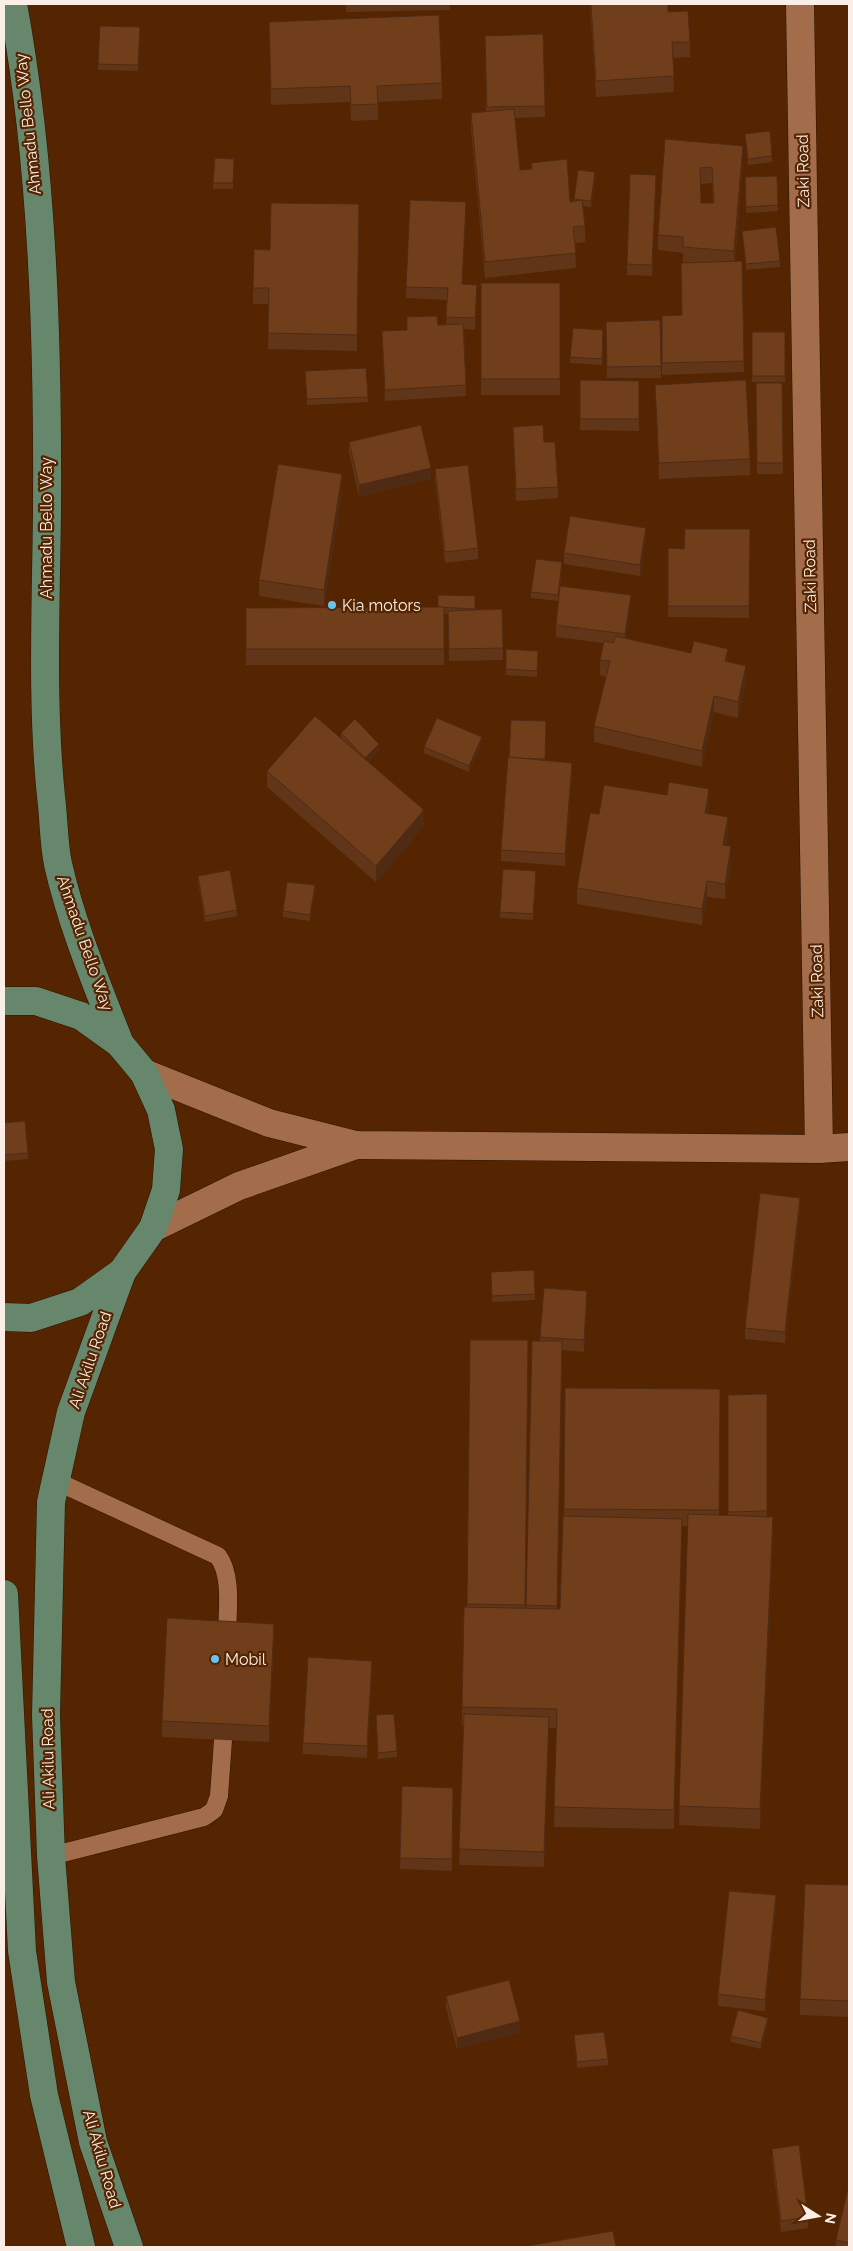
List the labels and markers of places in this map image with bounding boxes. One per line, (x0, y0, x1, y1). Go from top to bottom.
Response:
place label: Kia motors (342, 596, 421, 615)
marker: Kia motors (326, 599, 338, 611)
place label: Mobil (225, 1650, 267, 1669)
marker: Mobil (209, 1653, 221, 1665)

